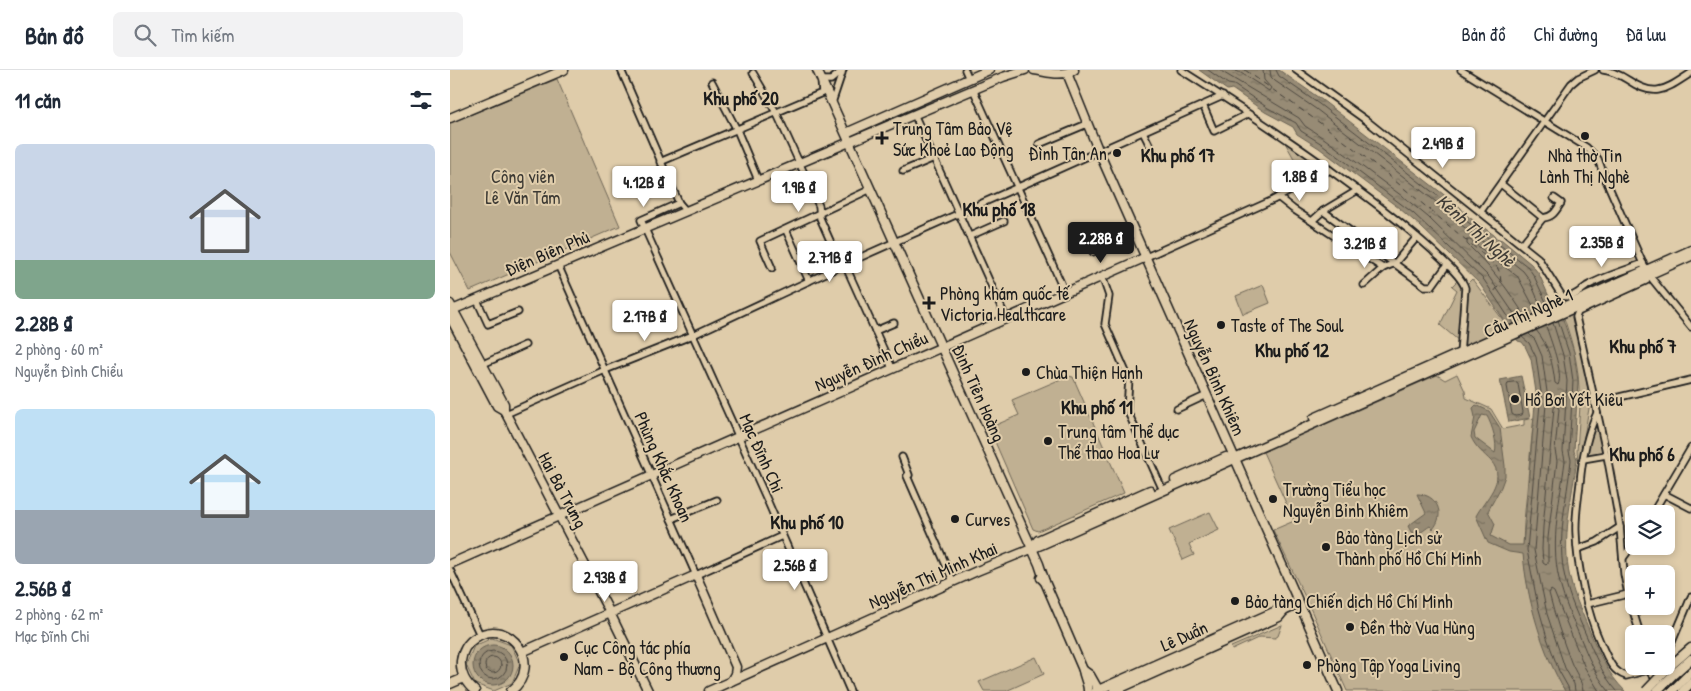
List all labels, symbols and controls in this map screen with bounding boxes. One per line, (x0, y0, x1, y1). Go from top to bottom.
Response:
search box (113, 12, 463, 57)
text: Bản đồ (25, 19, 83, 51)
icon: search (131, 21, 159, 49)
text: Tìm kiếm (171, 22, 234, 48)
text: Bản đồ (1462, 22, 1505, 47)
text: Chỉ đường (1533, 22, 1598, 47)
text: Đã lưu (1626, 22, 1666, 47)
district label: Khu phố 20 (703, 85, 779, 112)
text: 11 căn (15, 86, 61, 115)
icon: filters (407, 86, 435, 114)
place label: Trung Tâm Bảo Vệ Sức Khoẻ Lao Động (893, 116, 1014, 162)
pin: 2.49B ₫ (1397, 126, 1489, 169)
marker: Nhà thờ Tin Lành Thị Nghè (1579, 130, 1591, 142)
marker: Trung Tâm Bảo Vệ Sức Khoẻ Lao Động (875, 131, 889, 145)
text: 2.49B ₫ (1422, 132, 1464, 154)
place label: Đình Tân An (1029, 141, 1107, 166)
district label: Khu phố 17 (1141, 142, 1215, 169)
place label: Nhà thờ Tin Lành Thị Nghè (1540, 143, 1630, 189)
marker: Đình Tân An (1111, 147, 1123, 159)
pin: 1.8B ₫ (1259, 160, 1341, 202)
park label: Công viên Lê Văn Tám (485, 164, 561, 210)
text: 1.8B ₫ (1283, 165, 1318, 187)
pin: 4.12B ₫ (598, 166, 690, 208)
pin: 1.9B ₫ (758, 170, 840, 213)
text: 4.12B ₫ (623, 171, 665, 193)
icon: home (180, 176, 270, 266)
text: 1.9B ₫ (782, 176, 816, 198)
water label: Kênh Thị Nghè (1431, 188, 1522, 273)
district label: Khu phố 18 (962, 196, 1036, 223)
pin: 2.28B ₫ (1055, 222, 1147, 264)
street label: Điện Biên Phủ (501, 224, 593, 282)
pin: 3.21B ₫ (1319, 226, 1411, 269)
pin: 2.35B ₫ (1556, 226, 1648, 268)
text: 2.28B ₫ (1079, 227, 1123, 249)
text: 2.35B ₫ (1580, 231, 1624, 253)
text: 3.21B ₫ (1344, 232, 1386, 254)
pin: 2.71B ₫ (784, 240, 876, 283)
text: 2.71B ₫ (808, 246, 852, 268)
place label: Phòng khám quốc tế Victoria Healthcare (940, 281, 1070, 327)
street label: Cầu Thị Nghè 1 (1479, 282, 1577, 344)
marker: Phòng khám quốc tế Victoria Healthcare (922, 296, 936, 310)
pin: 2.17B ₫ (599, 300, 691, 342)
text: 2.17B ₫ (623, 305, 667, 327)
text: 2.28B ₫ (15, 309, 73, 338)
place label: Taste of The Soul (1231, 313, 1344, 338)
street label: Nguyễn Bỉnh Khiêm (1178, 315, 1252, 439)
marker: Taste of The Soul (1215, 319, 1227, 331)
street label: Nguyễn Đình Chiểu (810, 325, 932, 397)
district label: Khu phố 7 (1609, 333, 1677, 360)
district label: Khu phố 12 (1255, 337, 1329, 364)
text: 2 phòng · 60 m² (15, 338, 103, 360)
street label: Đinh Tiên Hoàng (946, 340, 1012, 446)
text: Nguyễn Đình Chiểu (15, 360, 123, 382)
place label: Chùa Thiện Hạnh (1036, 360, 1143, 385)
marker: Chùa Thiện Hạnh (1020, 366, 1032, 378)
place label: Hồ Bơi Yết Kiêu (1525, 387, 1623, 412)
marker: Hồ Bơi Yết Kiêu (1509, 393, 1521, 405)
district label: Khu phố 11 (1061, 394, 1133, 421)
street label: Phùng Khắc Khoan (629, 408, 699, 526)
street label: Mạc Đĩnh Chi (733, 409, 791, 497)
place label: Trung tâm Thể dục Thể thao Hoa Lư (1058, 419, 1179, 465)
marker: Trung tâm Thể dục Thể thao Hoa Lư (1042, 435, 1054, 447)
icon: home (180, 441, 270, 531)
district label: Khu phố 6 (1609, 441, 1675, 468)
street label: Hai Bà Trưng (533, 448, 593, 532)
place label: Trường Tiểu học Nguyễn Bỉnh Khiêm (1283, 477, 1408, 523)
marker: Trường Tiểu học Nguyễn Bỉnh Khiêm (1267, 493, 1279, 505)
map controls (1625, 505, 1675, 675)
button: layers (1625, 505, 1675, 555)
place label: Curves (965, 507, 1010, 532)
district label: Khu phố 10 (770, 509, 844, 536)
marker: Curves (949, 513, 961, 525)
place label: Bảo tàng Lịch sử Thành phố Hồ Chí Minh (1336, 525, 1482, 571)
street label: Nguyễn Thị Minh Khai (865, 535, 1001, 615)
marker: Bảo tàng Lịch sử Thành phố Hồ Chí Minh (1320, 541, 1332, 553)
pin: 2.56B ₫ (749, 548, 841, 591)
text: 2.56B ₫ (774, 554, 816, 576)
pin: 2.93B ₫ (559, 560, 651, 603)
button: + (1625, 565, 1675, 615)
text: 2.93B ₫ (584, 566, 626, 588)
text: 2.56B ₫ (15, 574, 71, 603)
place label: Bảo tàng Chiến dịch Hồ Chí Minh (1245, 589, 1453, 614)
marker: Bảo tàng Chiến dịch Hồ Chí Minh (1229, 595, 1241, 607)
text: 2 phòng · 62 m² (15, 603, 103, 625)
street label: Lê Duẩn (1157, 615, 1211, 657)
place label: Đền thờ Vua Hùng (1360, 615, 1475, 640)
marker: Đền thờ Vua Hùng (1344, 621, 1356, 633)
text: Mạc Đĩnh Chi (15, 625, 90, 647)
button: − (1625, 625, 1675, 675)
place label: Cục Công tác phía Nam - Bộ Công thương (574, 635, 721, 681)
marker: Cục Công tác phía Nam - Bộ Công thương (558, 651, 570, 663)
place label: Phòng Tập Yoga Living (1317, 653, 1461, 678)
marker: Phòng Tập Yoga Living (1301, 659, 1313, 671)

